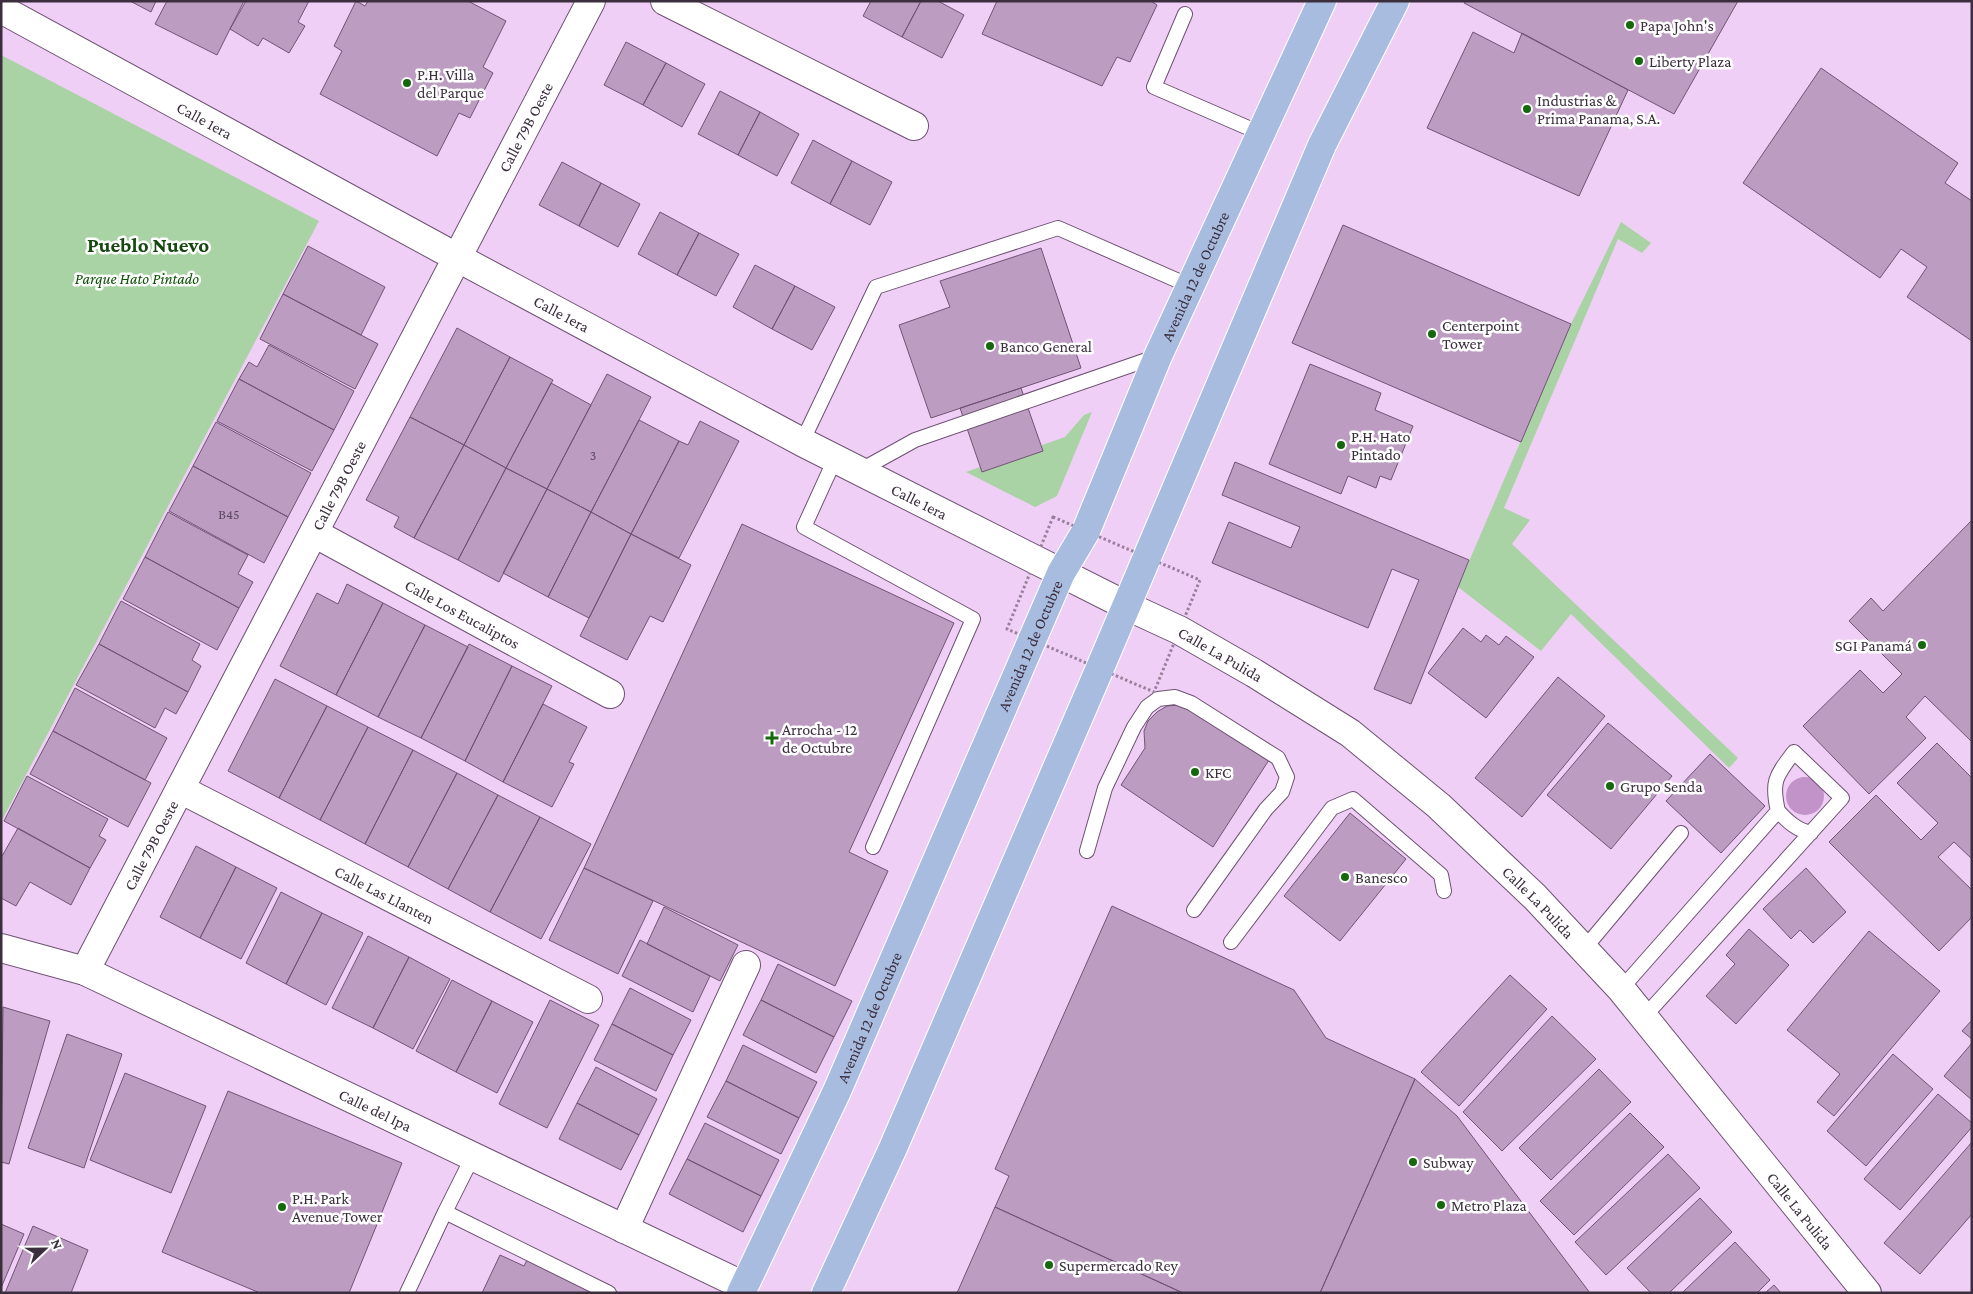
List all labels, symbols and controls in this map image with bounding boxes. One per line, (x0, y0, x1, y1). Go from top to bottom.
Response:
place label: Papa John's (1640, 17, 1714, 35)
marker: Papa John's (1624, 19, 1636, 31)
place label: Liberty Plaza (1649, 53, 1732, 71)
marker: Liberty Plaza (1633, 55, 1645, 67)
place label: P.H. Villa del Parque (417, 66, 484, 102)
marker: P.H. Villa del Parque (401, 77, 413, 89)
street label: Calle 79B Oeste (495, 79, 556, 175)
place label: Industrias & Prima Panama, S.A. (1537, 92, 1660, 127)
street label: Calle 1era (174, 98, 236, 142)
marker: Industrias & Prima Panama, S.A. (1521, 103, 1533, 115)
street label: Avenida 12 de Octubre (1158, 209, 1232, 344)
district label: Pueblo Nuevo (87, 233, 209, 257)
park label: Parque Hato Pintado (75, 270, 199, 288)
street label: Calle 1era (531, 292, 593, 335)
place label: Centerpoint Tower (1442, 317, 1520, 352)
marker: Centerpoint Tower (1426, 328, 1438, 340)
place label: Banco General (1000, 338, 1092, 355)
marker: Banco General (984, 340, 996, 352)
place label: P.H. Hato Pintado (1351, 428, 1410, 463)
street label: Calle 79B Oeste (308, 437, 369, 533)
marker: P.H. Hato Pintado (1335, 439, 1347, 451)
house number: 3 (590, 447, 596, 463)
street label: Calle 1era (889, 480, 951, 523)
house number: B45 (218, 506, 240, 522)
street label: Calle Los Eucaliptos (402, 576, 523, 652)
street label: Avenida 12 de Octubre (994, 578, 1065, 713)
street label: Calle La Pulida (1176, 623, 1267, 685)
place label: SGI Panamá (1835, 637, 1913, 654)
marker: SGI Panamá (1916, 639, 1928, 651)
place label: Arrocha - 12 de Octubre (782, 721, 858, 756)
marker: Arrocha - 12 de Octubre (766, 732, 778, 744)
place label: KFC (1205, 764, 1231, 781)
marker: KFC (1189, 766, 1201, 778)
place label: Grupo Senda (1620, 778, 1703, 796)
marker: Grupo Senda (1604, 780, 1616, 792)
street label: Calle 79B Oeste (120, 797, 181, 893)
street label: Calle Las Llanten (332, 862, 437, 927)
street label: Calle La Pulida (1499, 863, 1578, 942)
place label: Banesco (1355, 869, 1408, 886)
marker: Banesco (1339, 871, 1351, 883)
street label: Avenida 12 de Octubre (833, 949, 905, 1085)
street label: Calle del Ipa (336, 1085, 415, 1135)
place label: Subway (1423, 1154, 1474, 1172)
marker: Subway (1407, 1156, 1419, 1168)
street label: Calle La Pulida (1764, 1169, 1837, 1253)
place label: P.H. Park Avenue Tower (292, 1190, 383, 1225)
place label: Metro Plaza (1451, 1197, 1527, 1214)
marker: Metro Plaza (1435, 1199, 1447, 1211)
marker: P.H. Park Avenue Tower (276, 1201, 288, 1213)
north arrow (20, 1224, 70, 1274)
text: N (48, 1237, 66, 1252)
place label: Supermercado Rey (1059, 1257, 1178, 1275)
marker: Supermercado Rey (1043, 1259, 1055, 1271)

